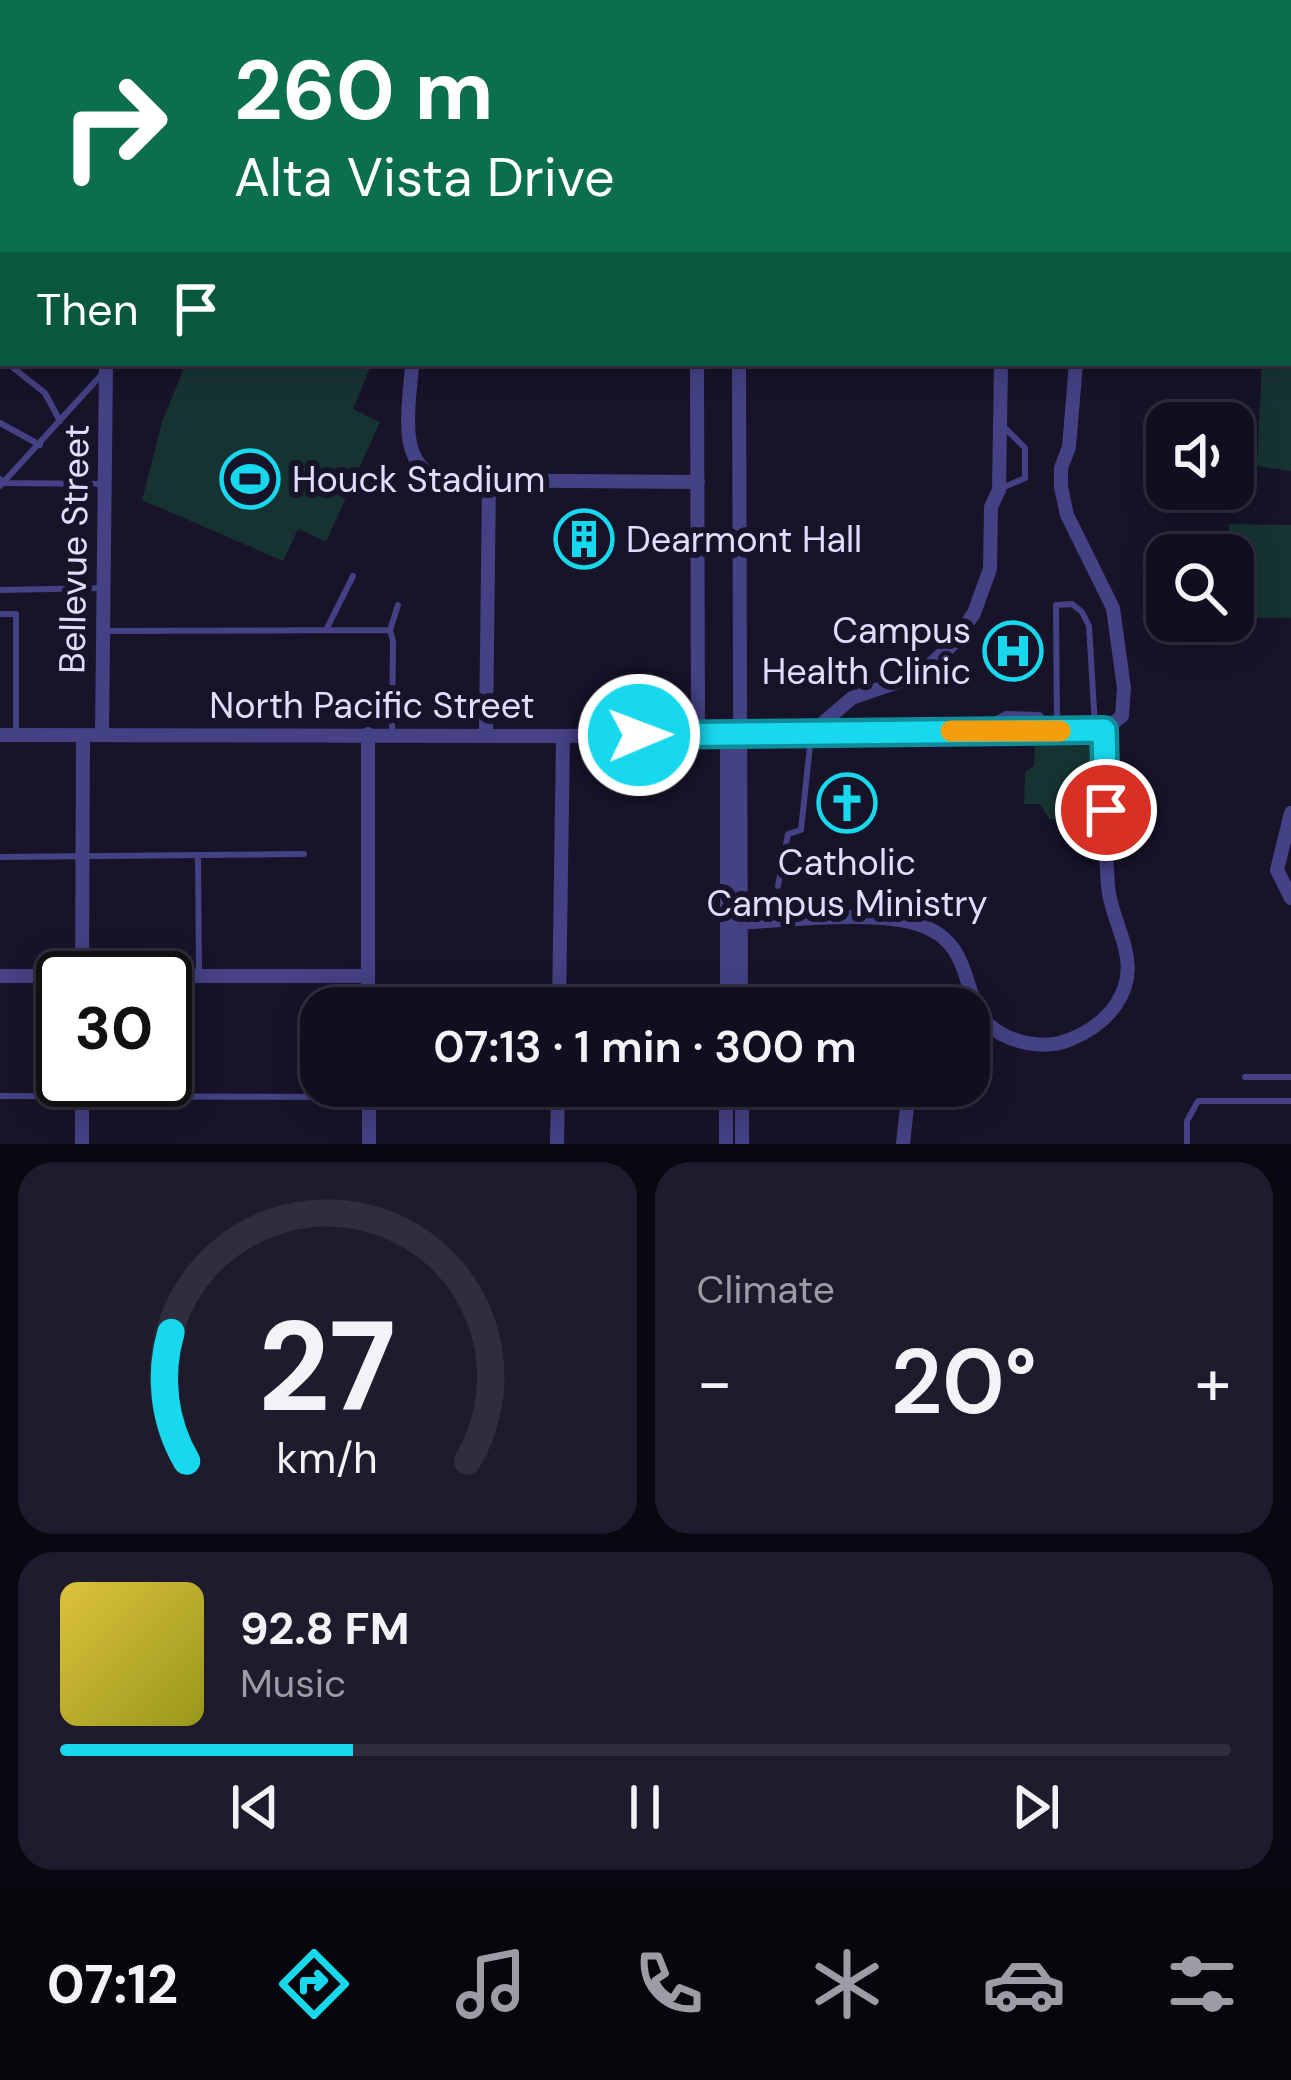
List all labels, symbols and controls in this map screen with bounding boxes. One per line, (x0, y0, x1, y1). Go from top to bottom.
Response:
text: 260 m (234, 36, 494, 145)
icon: right (36, 48, 192, 204)
text: Alta Vista Drive (234, 142, 615, 213)
icon: arrive (163, 276, 229, 342)
text: Then (36, 280, 139, 339)
map controls (1146, 402, 1254, 642)
button: sound (1146, 402, 1254, 510)
street label: Bellevue Street (48, 424, 100, 674)
sports icon: Houck Stadium (219, 448, 281, 510)
place label: Houck Stadium (292, 456, 545, 503)
building icon: Dearmont Hall (553, 508, 615, 570)
place label: Dearmont Hall (626, 516, 862, 563)
button: search (1146, 534, 1254, 642)
place label: Campus Health Clinic (762, 607, 971, 695)
hospital icon: Campus Health Clinic (982, 620, 1044, 682)
position arrow (576, 672, 702, 798)
street label: North Pacific Street (209, 682, 535, 729)
pin (1055, 759, 1157, 861)
church icon: Catholic Campus Ministry (816, 772, 878, 834)
icon: arrive (1073, 777, 1139, 843)
place label: Catholic Campus Ministry (706, 839, 988, 927)
speed limit sign: 30 (36, 951, 192, 1107)
text: 07:13 · 1 min · 300 m (433, 1017, 857, 1076)
text: Climate (697, 1264, 835, 1315)
text: 27 (258, 1286, 396, 1449)
text: 20° (891, 1324, 1037, 1441)
text: − (697, 1340, 733, 1425)
text: + (1195, 1340, 1231, 1425)
text: km/h (277, 1430, 378, 1486)
text: 92.8 FM (240, 1599, 410, 1658)
text: Music (240, 1658, 346, 1709)
icon: previous (222, 1774, 288, 1840)
icon: pause (612, 1774, 678, 1840)
icon: next (1003, 1774, 1069, 1840)
icon: directions (272, 1942, 356, 2026)
icon: music (449, 1942, 533, 2026)
icon: phone (627, 1942, 711, 2026)
icon: climate (805, 1942, 889, 2026)
icon: car (982, 1942, 1066, 2026)
icon: filters (1160, 1942, 1244, 2026)
text: 07:12 (47, 1949, 178, 2020)

